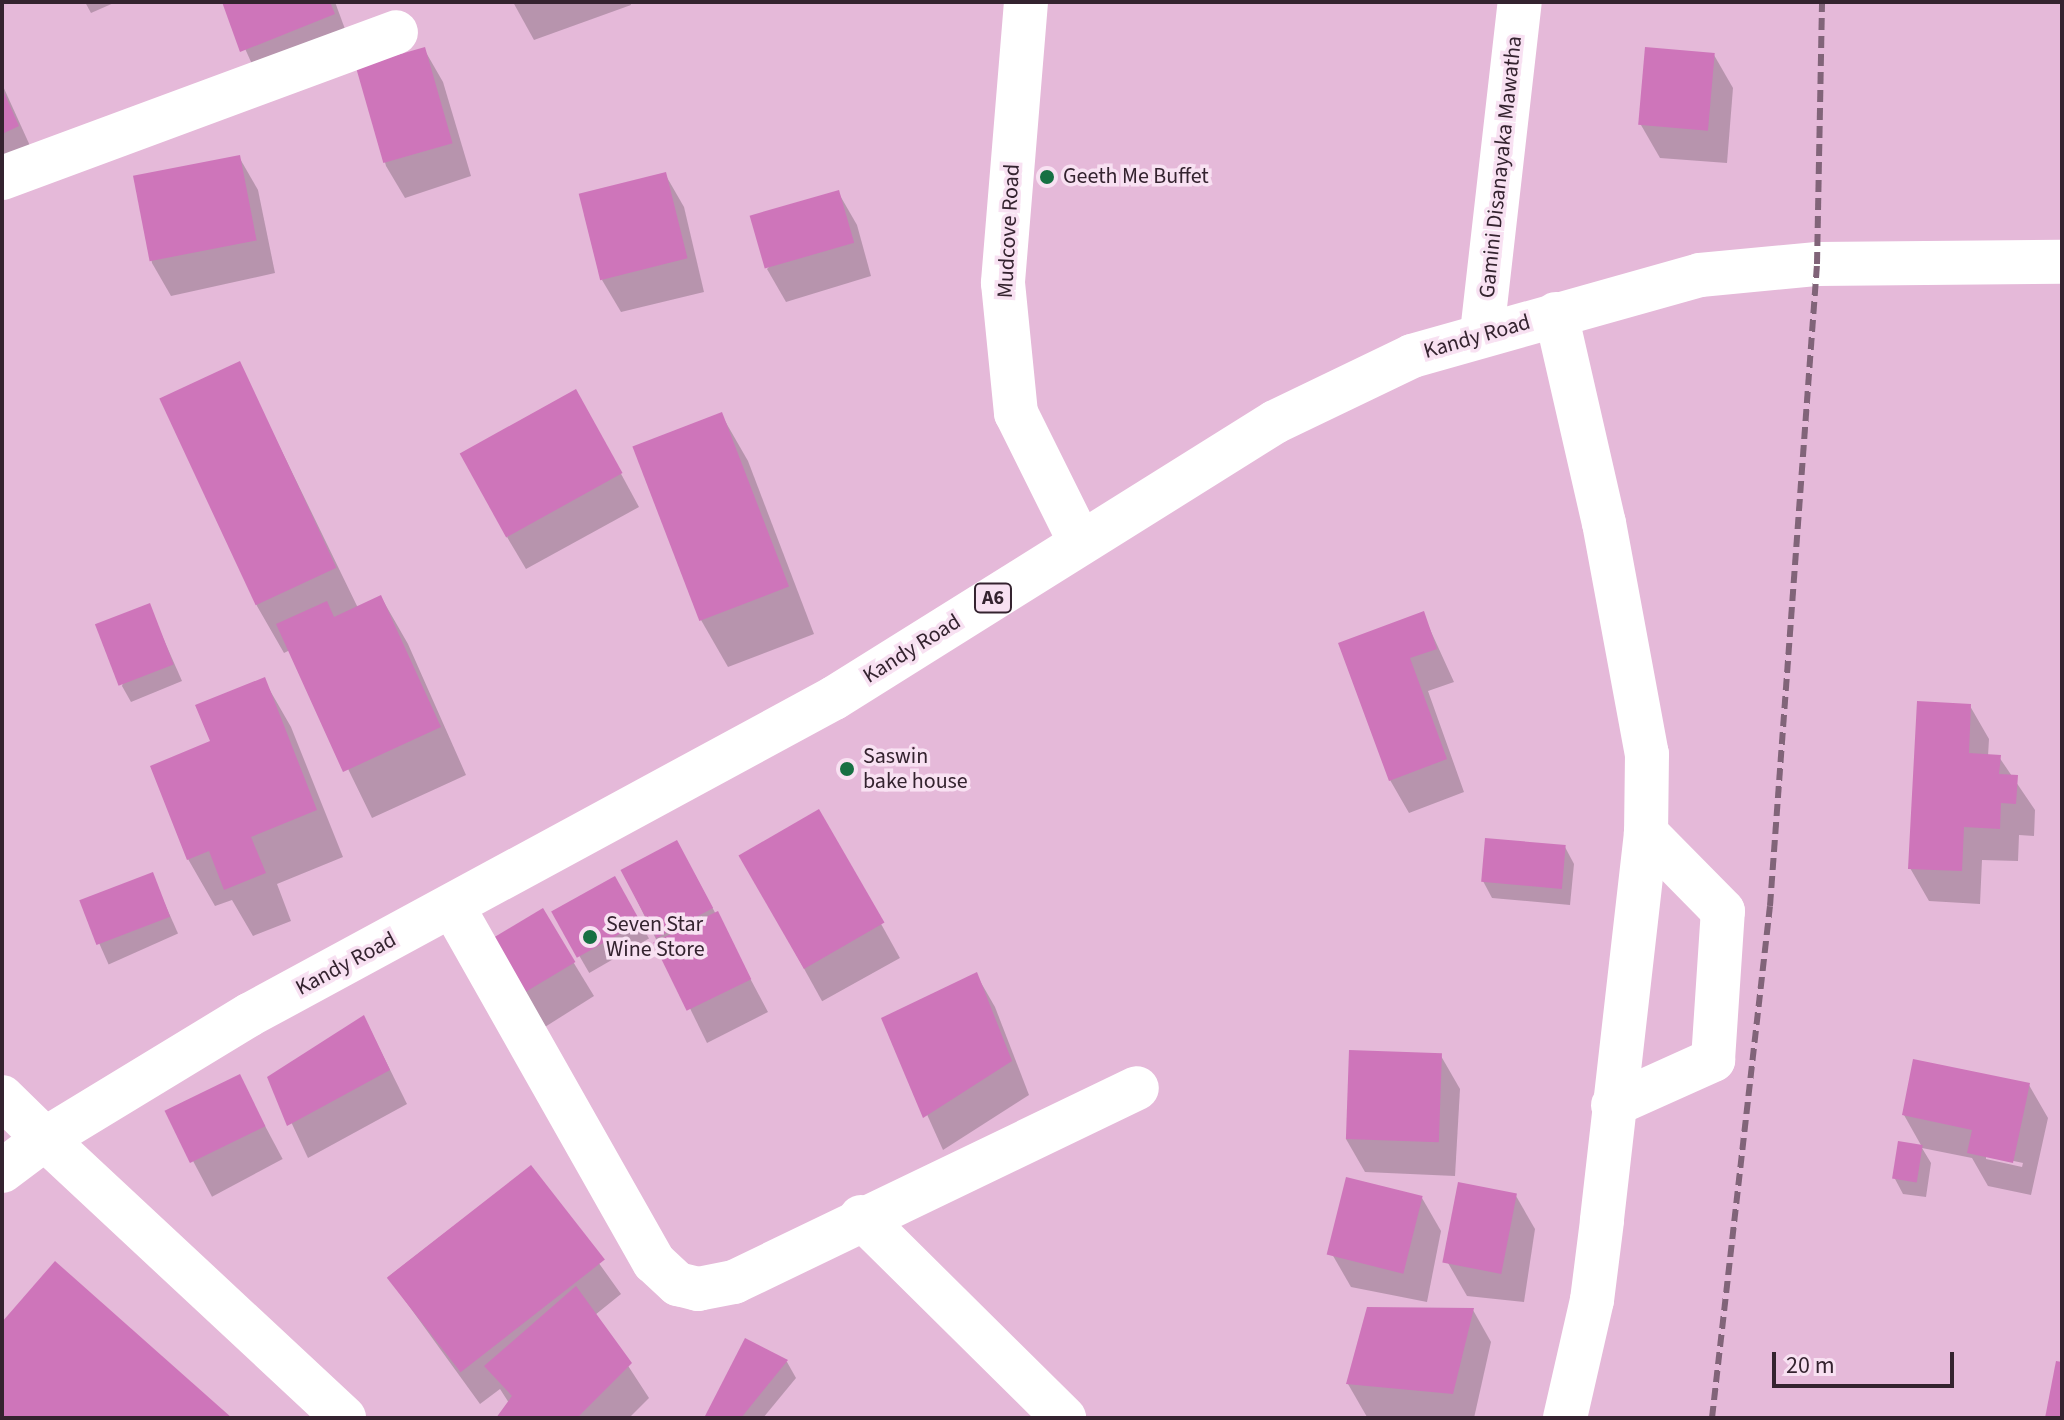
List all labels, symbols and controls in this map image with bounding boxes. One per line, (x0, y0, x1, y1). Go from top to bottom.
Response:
street label: Gamini Disanayaka Mawatha (1474, 35, 1528, 299)
street label: Mudcove Road (992, 163, 1026, 299)
place label: Geeth Me Buffet (1063, 164, 1209, 190)
marker: Geeth Me Buffet (1038, 168, 1056, 186)
street label: Kandy Road (1421, 309, 1533, 365)
road number: A6 (973, 582, 1013, 614)
street label: Kandy Road (858, 609, 966, 689)
place label: Saswin bake house (863, 743, 968, 794)
marker: Saswin bake house (838, 760, 856, 778)
place label: Seven Star Wine Store (606, 911, 705, 962)
street label: Kandy Road (291, 927, 401, 1001)
marker: Seven Star Wine Store (581, 928, 599, 946)
scale bar (1776, 1336, 1958, 1386)
text: 20 m (1786, 1348, 1835, 1383)

